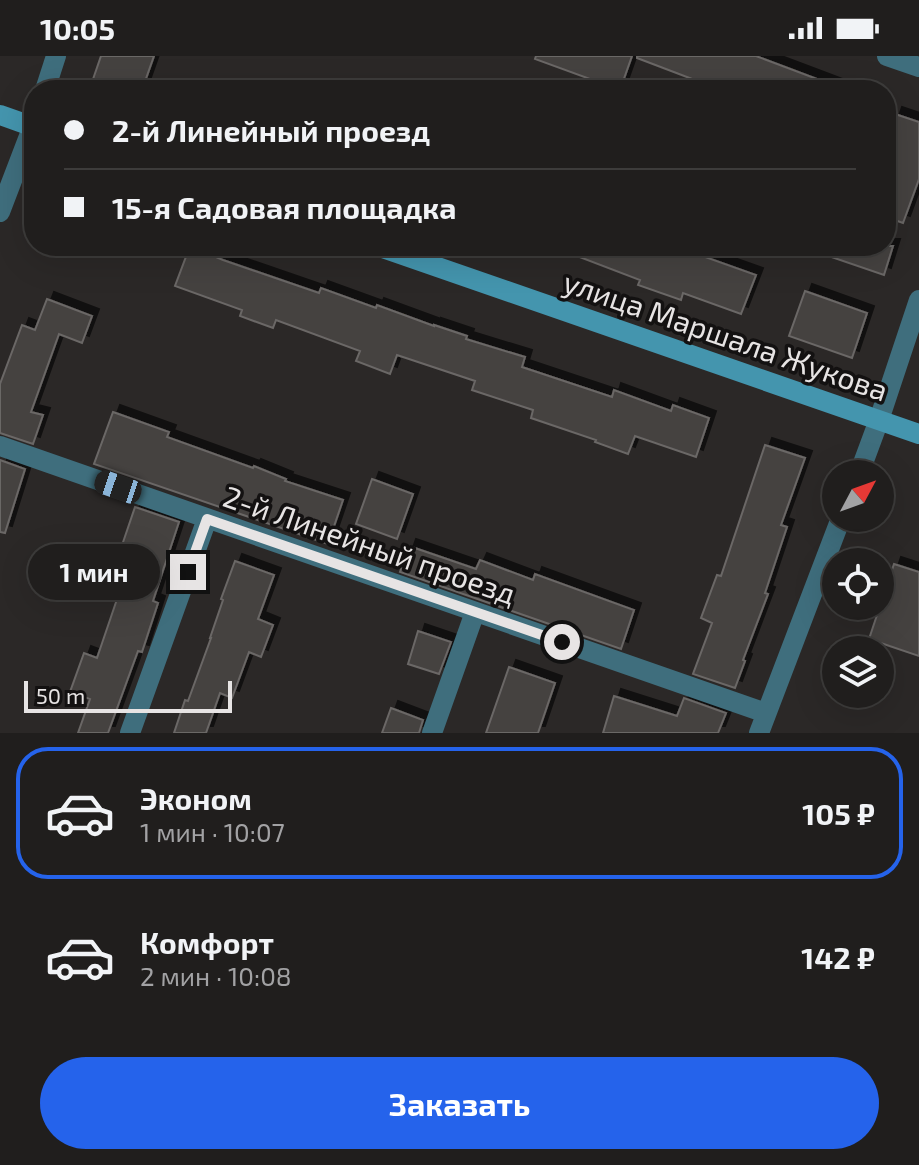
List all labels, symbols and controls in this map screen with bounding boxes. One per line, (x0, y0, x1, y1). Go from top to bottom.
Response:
text: 10:05 (40, 10, 115, 46)
text: 2-й Линейный проезд (112, 112, 430, 148)
text: 15-я Садовая площадка (112, 189, 456, 225)
street label: улица Маршала Жукова (559, 263, 893, 408)
north arrow (822, 460, 894, 532)
map controls (822, 460, 894, 708)
car (91, 468, 145, 506)
street label: 2-й Линейный проезд (219, 477, 521, 611)
callout: 1 мин (28, 544, 160, 600)
button: locate (822, 548, 894, 620)
route end (170, 554, 206, 590)
text: 1 мин (60, 556, 128, 587)
route start (544, 624, 580, 660)
button: layers (822, 636, 894, 708)
scale bar (24, 677, 232, 713)
text: 50 m (36, 682, 85, 708)
icon: car (44, 777, 116, 849)
text: Эконом (140, 780, 252, 816)
text: 105 ₽ (802, 795, 875, 831)
text: 1 мин · 10:07 (140, 816, 285, 847)
icon: car (44, 921, 116, 993)
text: Комфорт (140, 924, 274, 960)
text: 142 ₽ (801, 939, 875, 975)
text: 2 мин · 10:08 (140, 960, 292, 991)
button: Заказать (40, 1057, 879, 1149)

